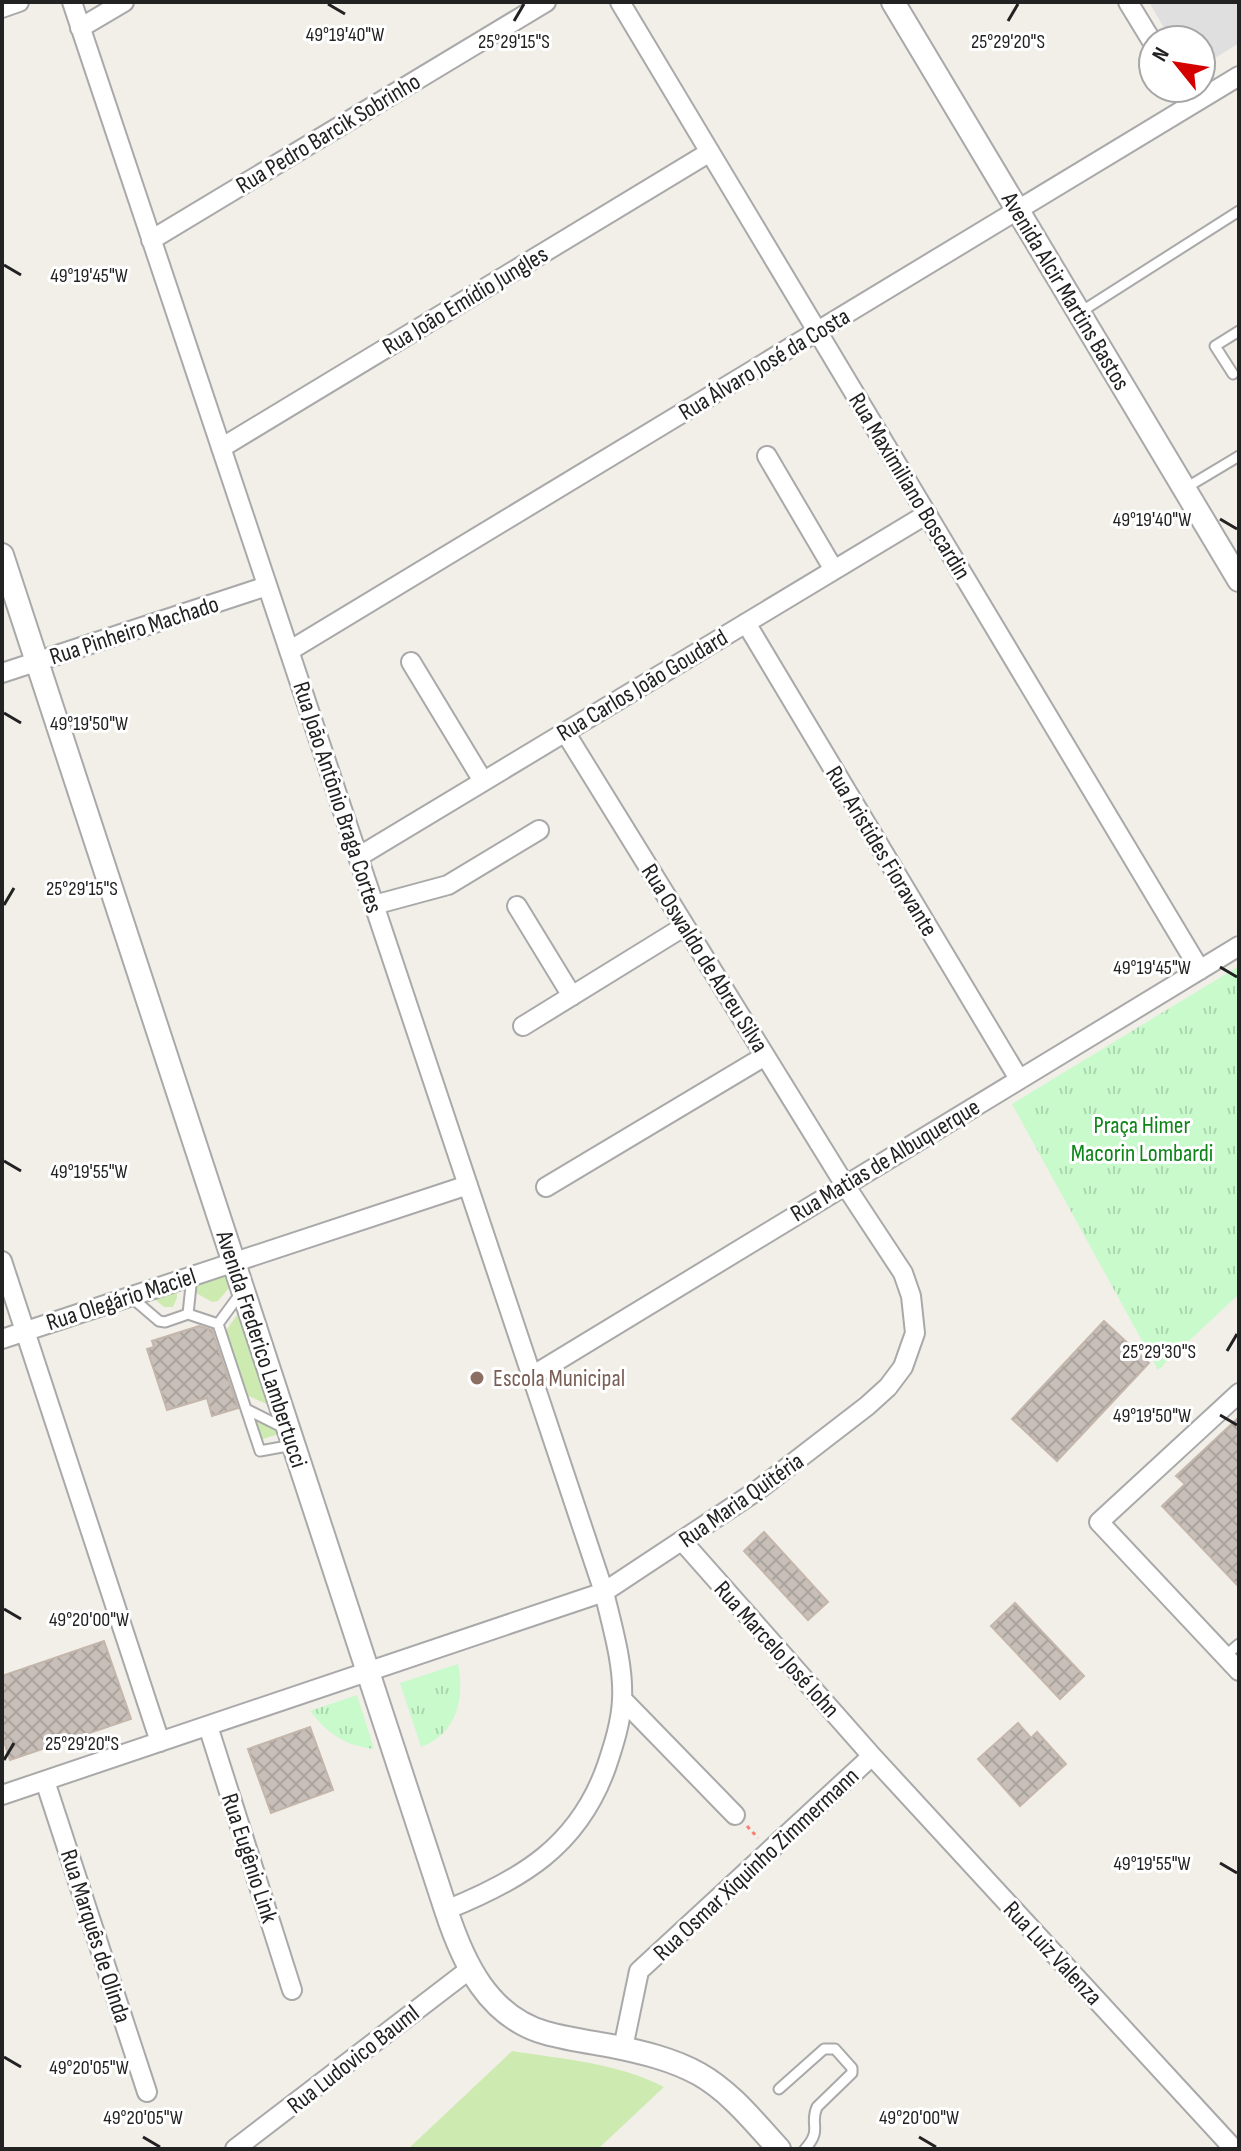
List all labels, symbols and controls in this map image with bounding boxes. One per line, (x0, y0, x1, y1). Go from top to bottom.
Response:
text: 49°19'40"W (306, 23, 384, 47)
north arrow (1137, 24, 1217, 104)
text: 25°29'15"S (478, 30, 550, 54)
text: 25°29'20"S (971, 30, 1045, 54)
text: N (1146, 43, 1176, 67)
street label: Rua Pedro Barcik Sobrinho (231, 67, 426, 200)
street label: Avenida Alcir Martins Bastos (994, 186, 1136, 396)
street label: Rua João Emídio Jungles (377, 240, 553, 361)
text: 49°19'45"W (50, 264, 128, 288)
street label: Rua Álvaro José da Costa (674, 302, 855, 427)
street label: Rua Maximiliano Boscardin (842, 388, 977, 585)
text: 49°19'40"W (1113, 508, 1191, 532)
street label: Rua Pinheiro Machado (46, 589, 222, 672)
street label: Rua Carlos João Goudard (552, 623, 733, 748)
street label: Rua João Antônio Braga Cortes (286, 678, 389, 916)
text: 49°19'50"W (50, 712, 128, 736)
street label: Rua Aristides Fioravante (819, 761, 944, 942)
street label: Rua Oswaldo de Abreu Silva (635, 859, 774, 1058)
text: 25°29'15"S (46, 877, 118, 901)
text: 49°19'45"W (1113, 956, 1191, 980)
street label: Rua Matias de Albuquerque (785, 1093, 985, 1228)
park label: Praça Himer Macorin Lombardi (1071, 1111, 1213, 1168)
text: 49°19'55"W (50, 1160, 128, 1184)
street label: Avenida Frederico Lambertucci (209, 1226, 314, 1471)
street label: Rua Olegário Maciel (43, 1262, 200, 1337)
text: 25°29'30"S (1122, 1340, 1196, 1364)
place label: Escola Municipal (493, 1364, 625, 1393)
marker: Escola Municipal (468, 1369, 486, 1387)
text: 49°19'50"W (1113, 1404, 1191, 1428)
street label: Rua Maria Quitéria (673, 1447, 809, 1554)
street label: Rua Marcelo José Iohn (708, 1575, 846, 1724)
text: 49°20'00"W (49, 1608, 129, 1632)
text: 25°29'20"S (45, 1732, 119, 1756)
street label: Rua Osmar Xiquinho Zimmermann (648, 1762, 865, 1967)
street label: Rua Eugênio Link (215, 1790, 284, 1927)
street label: Rua Marquês de Olinda (54, 1846, 137, 2026)
text: 49°19'55"W (1113, 1852, 1191, 1876)
street label: Rua Luiz Valenza (997, 1895, 1108, 2011)
street label: Rua Ludovico Bauml (281, 1999, 425, 2120)
text: 49°20'05"W (49, 2056, 129, 2080)
text: 49°20'05"W (103, 2106, 183, 2130)
text: 49°20'00"W (879, 2106, 959, 2130)

